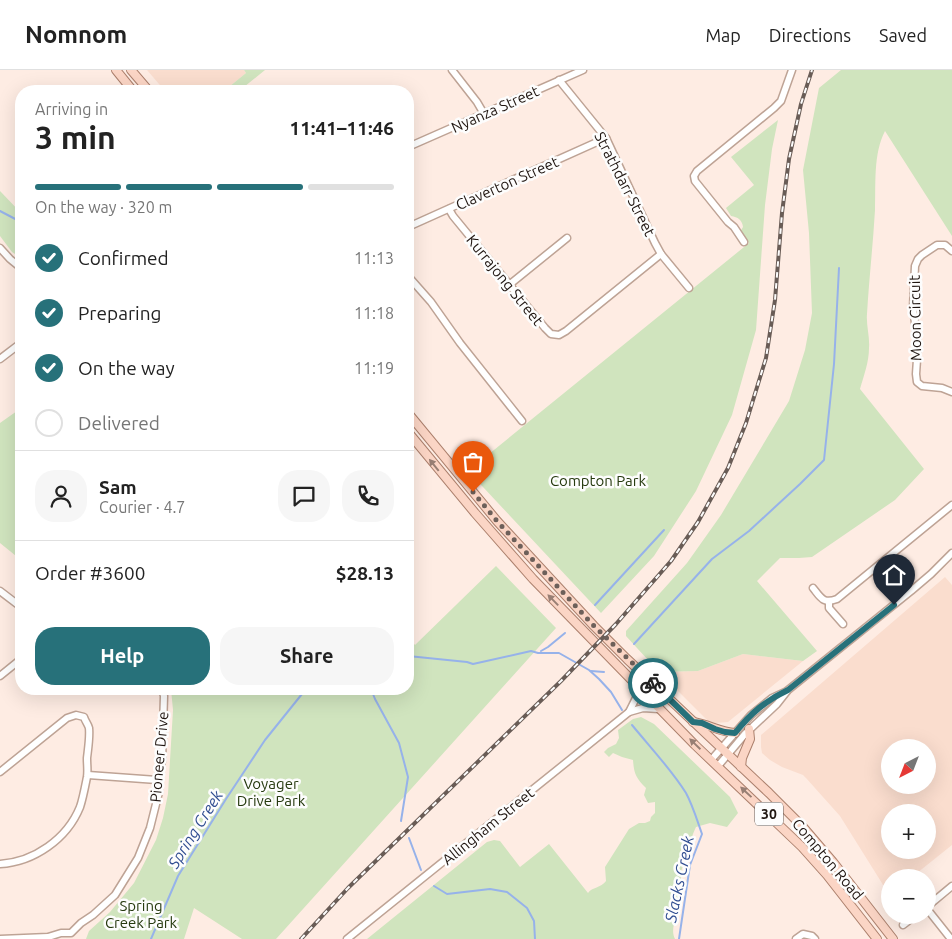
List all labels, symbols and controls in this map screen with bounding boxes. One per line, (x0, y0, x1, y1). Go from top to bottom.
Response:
text: Nomnom (25, 21, 127, 48)
text: Map (705, 25, 741, 45)
text: Directions (769, 25, 851, 45)
text: Saved (879, 25, 927, 45)
street label: Nyanza Street (449, 82, 542, 136)
text: Arriving in (35, 100, 108, 118)
text: 11:41–11:46 (289, 117, 394, 139)
text: 3 min (35, 119, 116, 155)
street label: Strathdarr Street (591, 129, 659, 239)
street label: Claverton Street (453, 153, 561, 213)
text: On the way · 320 m (35, 198, 172, 216)
street label: Kurrajong Street (463, 231, 547, 329)
icon: check (35, 244, 63, 272)
text: Confirmed (78, 247, 169, 269)
text: 11:13 (354, 249, 394, 267)
street label: Moon Circuit (906, 275, 924, 361)
icon: check (35, 299, 63, 327)
text: Preparing (78, 302, 162, 324)
text: 11:18 (354, 304, 394, 322)
icon: check (35, 354, 63, 382)
text: On the way (78, 357, 175, 379)
text: 11:19 (354, 359, 394, 377)
text: Delivered (78, 412, 160, 434)
pin (452, 441, 494, 492)
icon: bag (459, 448, 487, 476)
one-way arrow (429, 458, 440, 471)
button: person (35, 470, 87, 522)
button: chat (278, 470, 330, 522)
button: phone (342, 470, 394, 522)
park label: Compton Park (550, 472, 646, 489)
text: Sam (99, 476, 137, 498)
text: Courier · 4.7 (99, 498, 185, 516)
pin (873, 554, 915, 605)
icon: home (880, 561, 908, 589)
text: Order #3600 (35, 562, 145, 584)
text: $28.13 (336, 562, 394, 584)
one-way arrow (547, 594, 559, 606)
button: Help (35, 627, 210, 685)
button: Share (220, 627, 394, 685)
courier (628, 658, 678, 708)
icon: bike (639, 669, 667, 697)
street label: Pioneer Drive (147, 711, 171, 803)
one-way arrow (689, 738, 701, 750)
north arrow (881, 739, 936, 794)
map controls (881, 739, 936, 924)
park label: Voyager Drive Park (237, 775, 306, 809)
street label: Allingham Street (439, 784, 537, 868)
water label: Spring Creek (163, 786, 226, 872)
one-way arrow (740, 786, 752, 798)
road number: 30 (755, 802, 783, 826)
button: + (881, 804, 936, 859)
street label: Compton Road (789, 815, 867, 903)
water label: Slacks Creek (661, 833, 697, 925)
button: − (881, 869, 936, 924)
park label: Spring Creek Park (105, 897, 178, 931)

